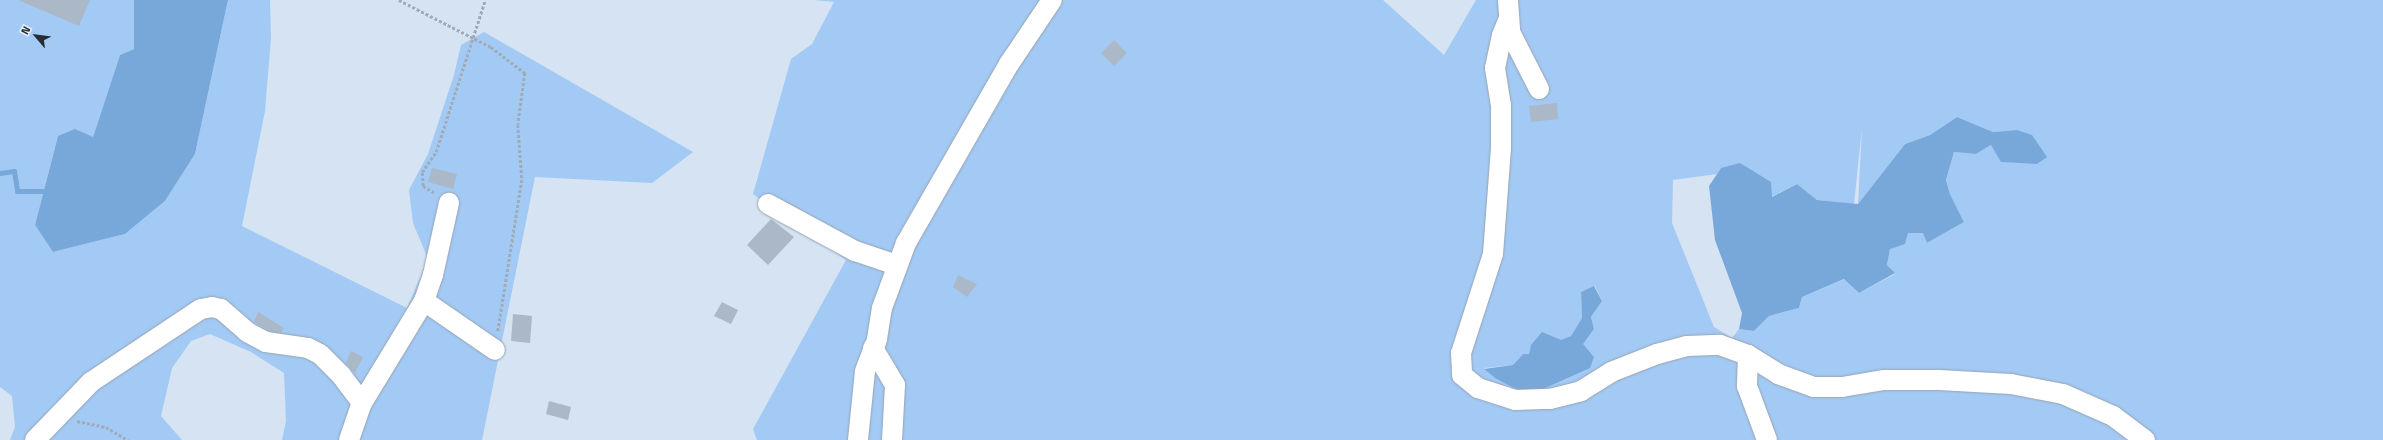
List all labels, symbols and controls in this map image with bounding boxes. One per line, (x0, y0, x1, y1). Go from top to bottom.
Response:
north arrow (16, 16, 56, 56)
text: N (17, 23, 34, 37)

